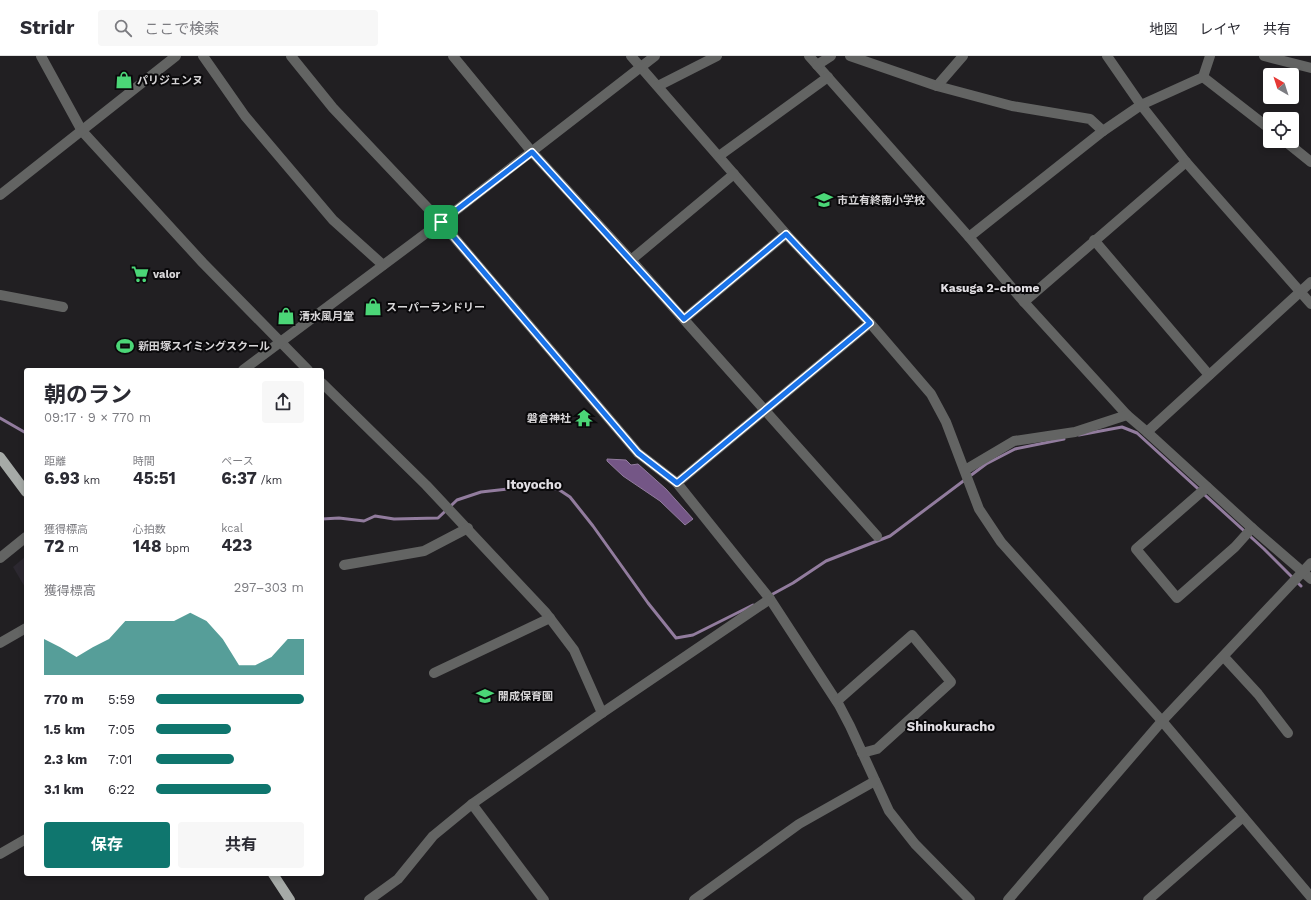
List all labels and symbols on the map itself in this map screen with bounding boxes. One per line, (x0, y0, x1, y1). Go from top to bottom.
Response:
north arrow (1263, 68, 1299, 104)
shop icon: パリジェンヌ (114, 70, 134, 90)
place label: パリジェンヌ (137, 74, 203, 87)
school or university icon: 市立有終南小学校 (814, 190, 834, 210)
place label: 市立有終南小学校 (837, 194, 925, 207)
pin (424, 205, 458, 239)
supermarket icon: valor (130, 264, 150, 284)
place label: valor (152, 268, 181, 281)
district label: Kasuga 2-chome (940, 281, 1040, 295)
shop icon: スーパーランドリー (363, 297, 383, 317)
place label: スーパーランドリー (386, 301, 485, 314)
shop icon: 清水風月堂 (276, 306, 296, 326)
place label: 清水風月堂 (299, 310, 354, 323)
sports icon: 新田塚スイミングスクール (115, 336, 135, 356)
place label: 新田塚スイミングスクール (138, 340, 270, 353)
temple icon: 磐倉神社 (574, 408, 594, 428)
place label: 磐倉神社 (527, 412, 571, 425)
district label: Itoyocho (506, 477, 562, 492)
school or university icon: 開成保育園 (475, 686, 495, 706)
place label: 開成保育園 (498, 690, 553, 703)
district label: Shinokuracho (907, 719, 995, 734)

